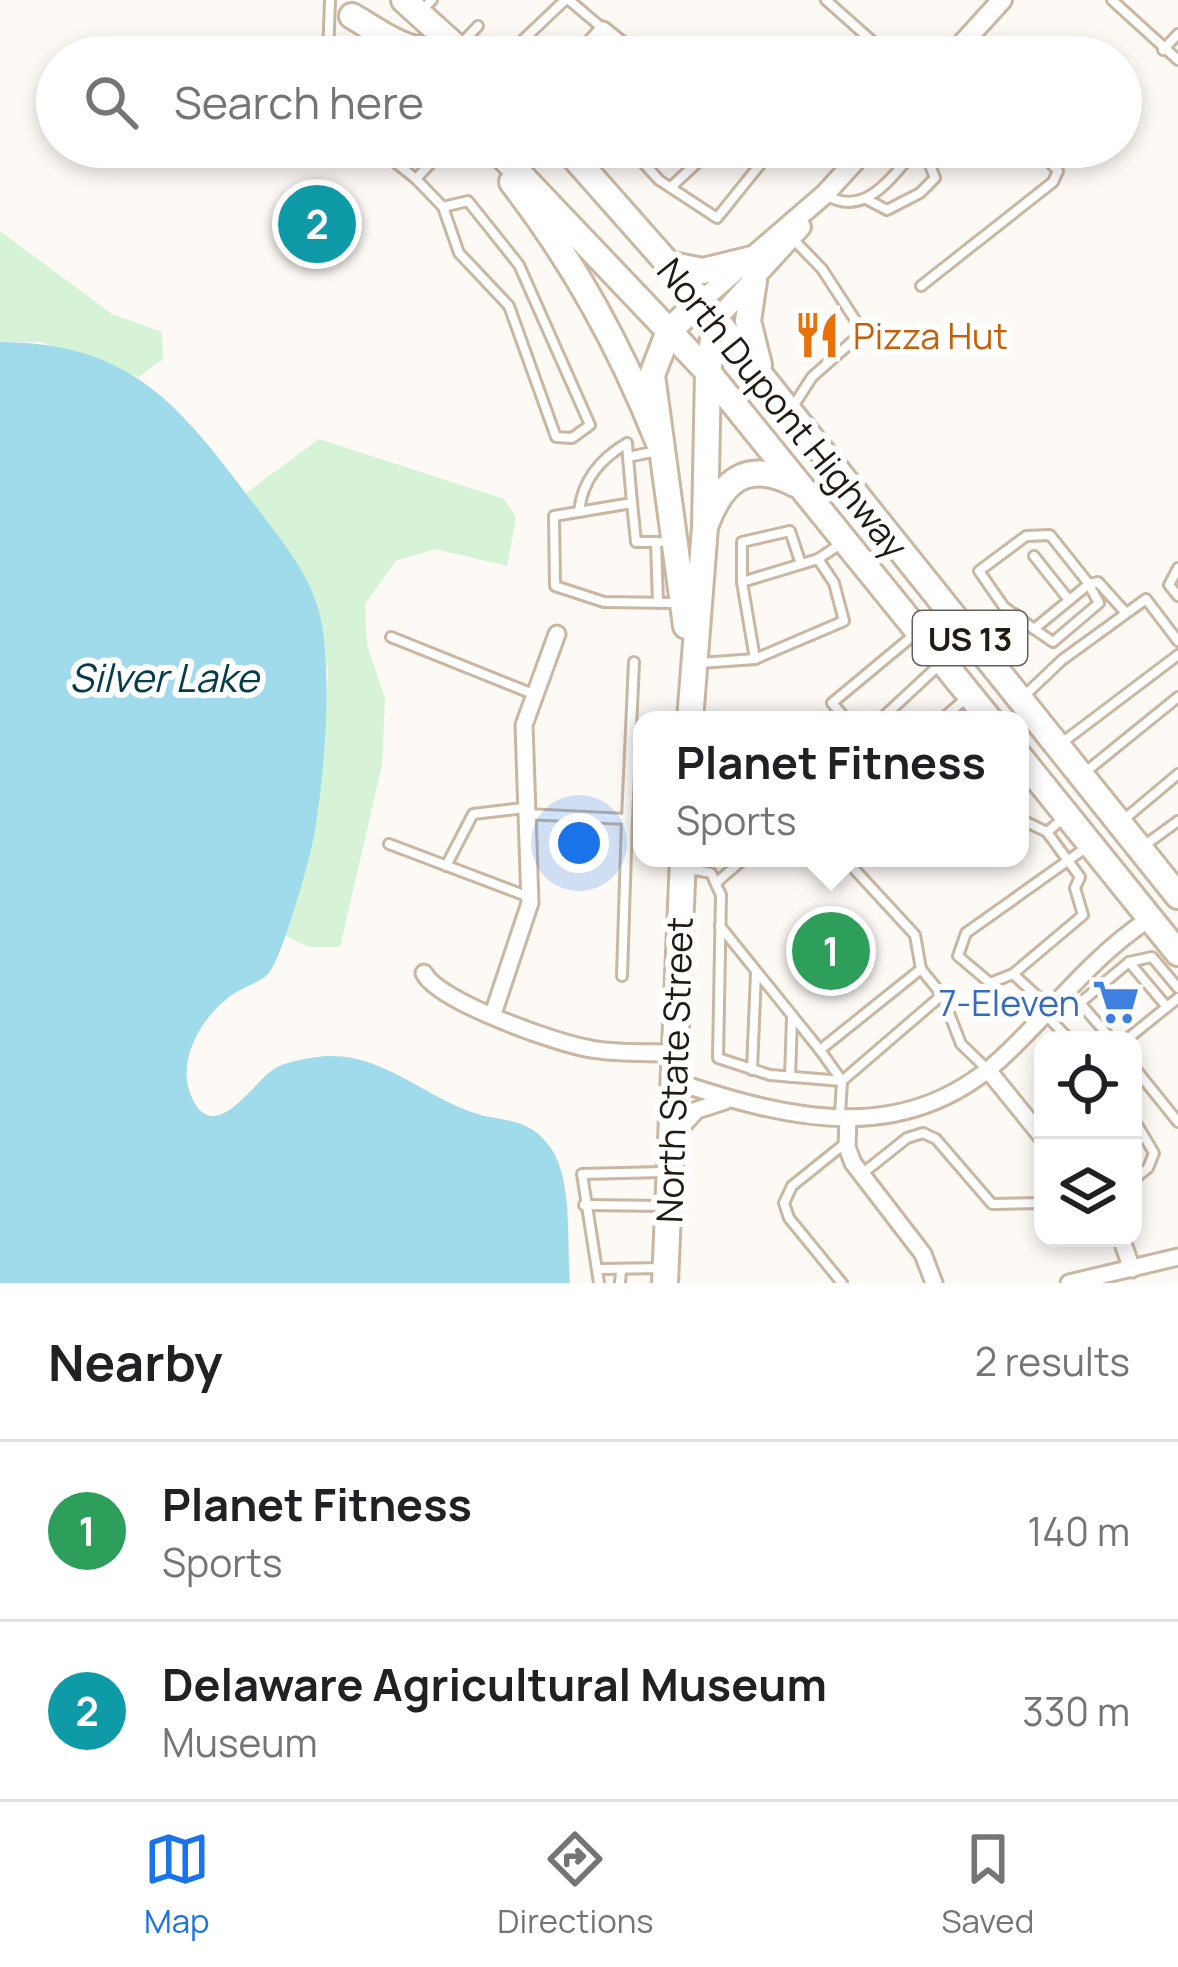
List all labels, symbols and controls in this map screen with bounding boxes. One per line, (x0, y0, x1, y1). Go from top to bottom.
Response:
search box (36, 36, 1142, 168)
icon: search (78, 69, 144, 135)
text: Search here (174, 71, 424, 133)
pin: 2 (278, 179, 356, 269)
street label: North Dupont Highway (646, 248, 920, 568)
restaurant icon: Pizza Hut (792, 310, 842, 360)
place label: Pizza Hut (853, 311, 1008, 360)
road number: US 13 (913, 611, 1027, 665)
water label: Silver Lake (69, 650, 261, 704)
popup (633, 711, 1029, 867)
text: Planet Fitness (676, 731, 986, 793)
text: Sports (676, 793, 796, 847)
your location (549, 813, 609, 873)
pin: 1 (792, 906, 870, 996)
street label: North State Street (644, 916, 704, 1224)
supermarket icon: 7-Eleven (1091, 977, 1141, 1027)
place label: 7-Eleven (939, 978, 1080, 1027)
map controls (1034, 1031, 1142, 1247)
button: locate (1034, 1031, 1142, 1139)
button: layers (1034, 1139, 1142, 1247)
text: Nearby (48, 1327, 223, 1396)
text: 2 results (975, 1334, 1130, 1388)
text: Planet Fitness (162, 1473, 472, 1535)
text: 1 (78, 1504, 96, 1558)
text: 140 m (1027, 1504, 1130, 1558)
text: Sports (162, 1535, 282, 1589)
text: Delaware Agricultural Museum (162, 1653, 827, 1715)
text: 2 (75, 1684, 99, 1738)
text: 330 m (1022, 1684, 1130, 1738)
text: Museum (162, 1715, 317, 1769)
tab: Map (144, 1826, 210, 1943)
tab: Directions (497, 1826, 654, 1943)
tab: Saved (941, 1826, 1034, 1943)

